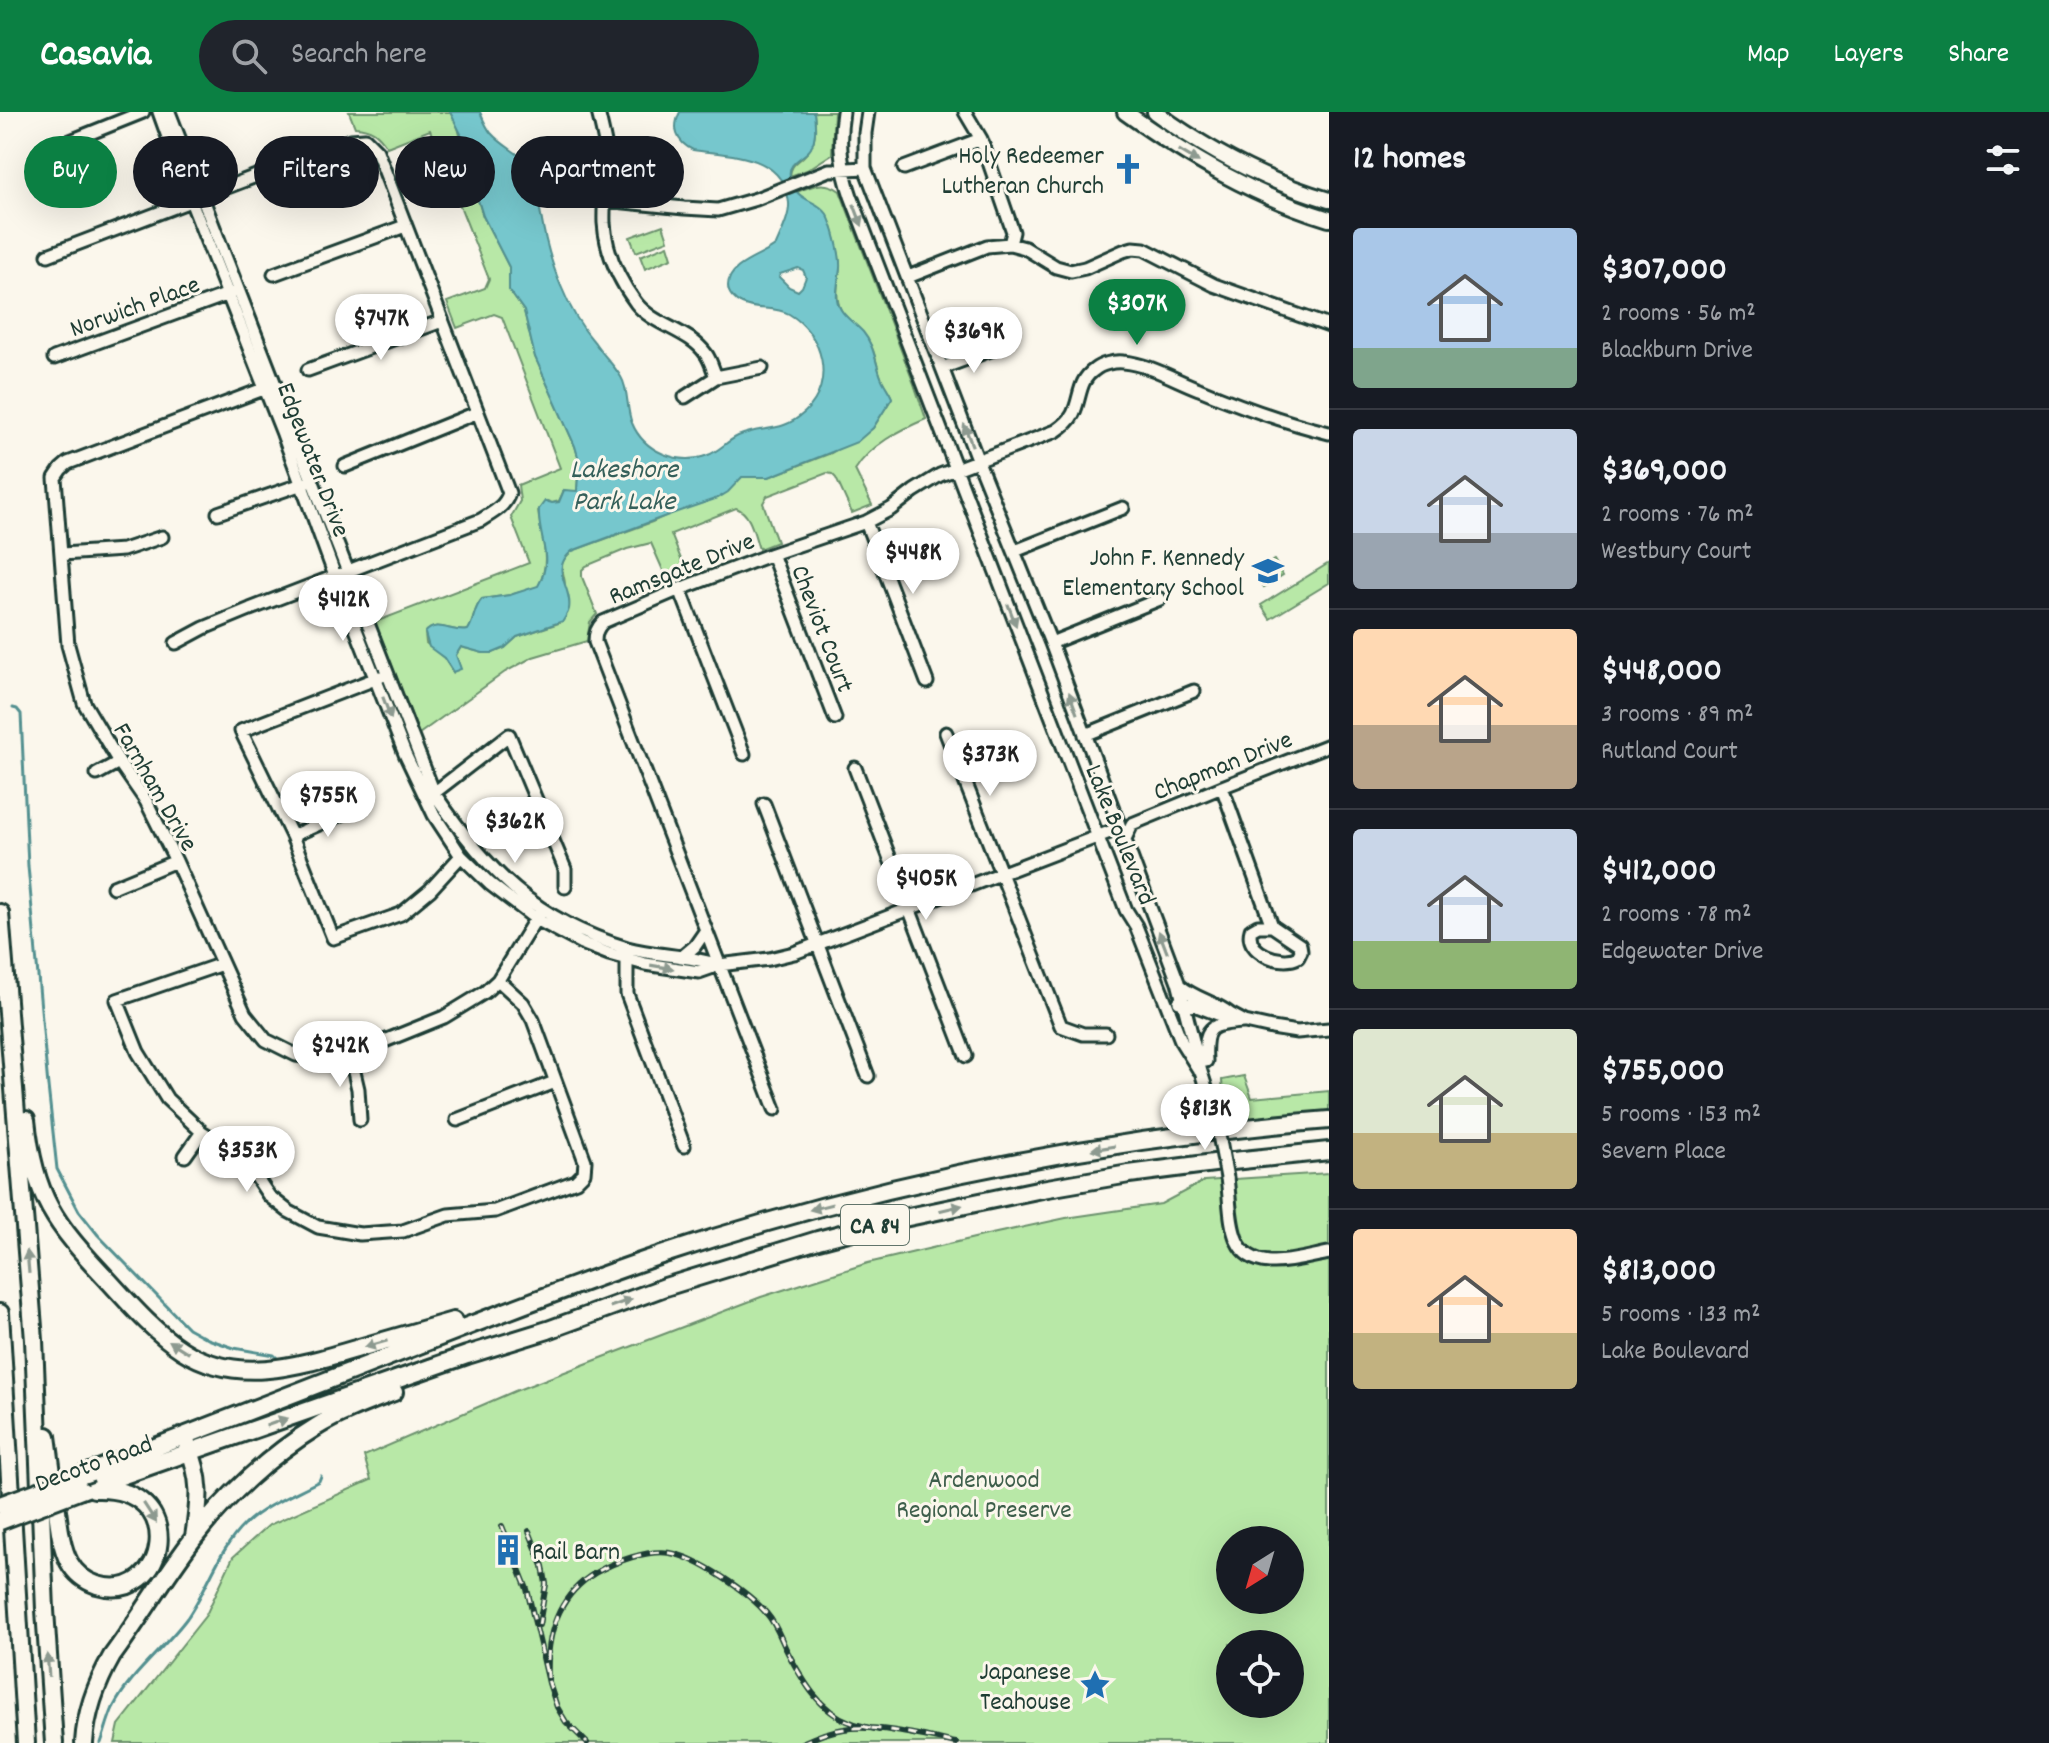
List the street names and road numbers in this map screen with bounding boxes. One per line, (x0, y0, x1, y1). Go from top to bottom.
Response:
street label: Norwich Place (65, 268, 205, 349)
street label: Edgewater Drive (265, 378, 358, 543)
street label: Ramsgate Drive (604, 524, 761, 616)
street label: Cheviot Court (779, 560, 862, 699)
street label: Farnham Drive (102, 716, 206, 859)
street label: Chapman Drive (1148, 723, 1298, 812)
street label: Lake Boulevard (1074, 760, 1164, 911)
road number: CA 84 (841, 1205, 909, 1245)
street label: Decoto Road (30, 1427, 158, 1504)

